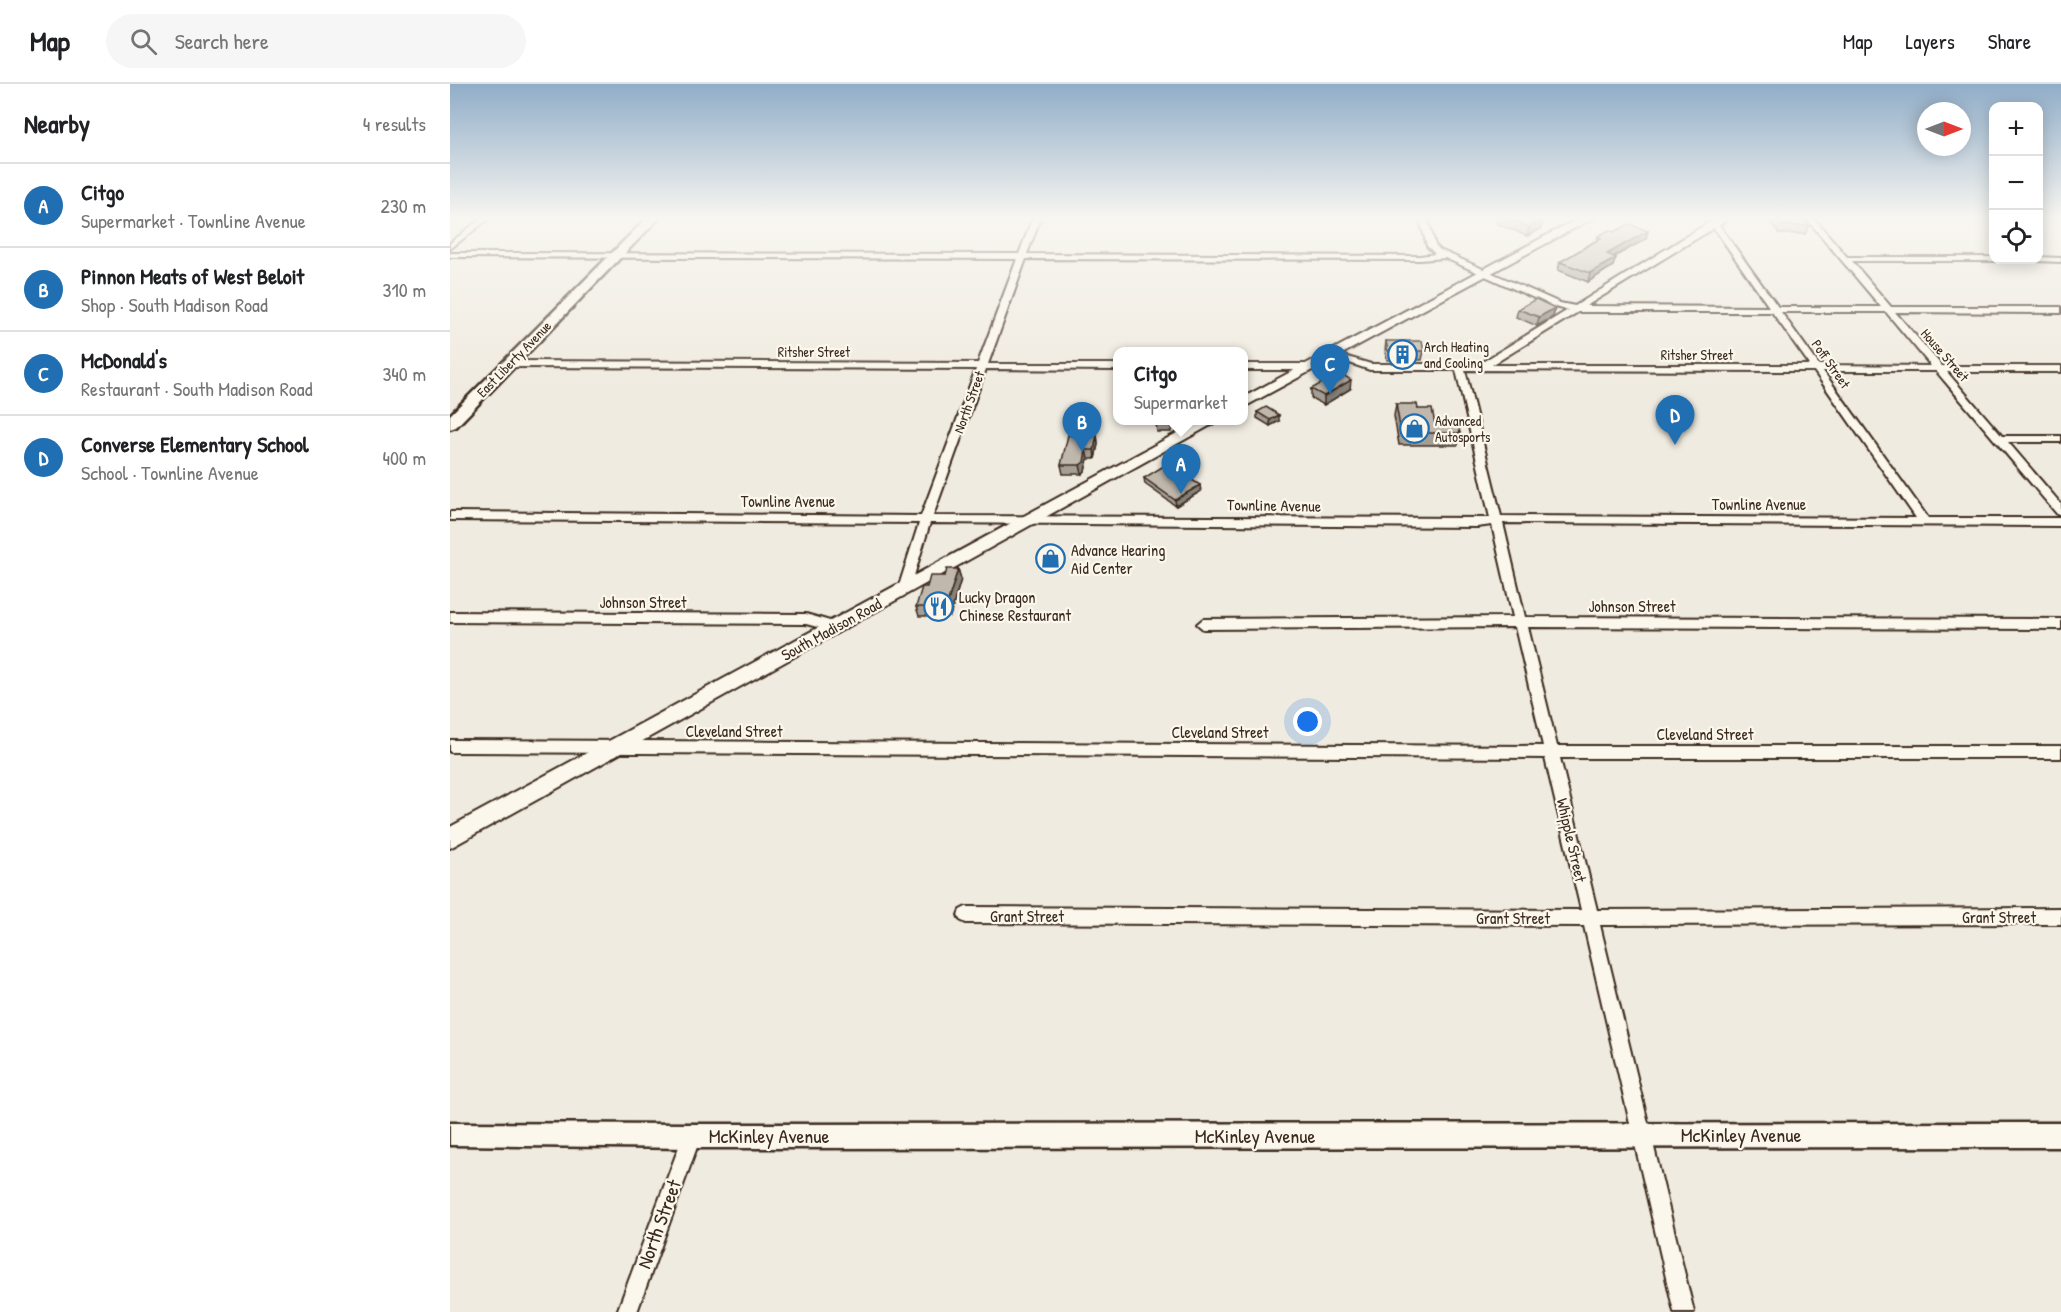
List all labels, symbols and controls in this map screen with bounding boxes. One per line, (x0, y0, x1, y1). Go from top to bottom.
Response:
search box (106, 14, 526, 68)
text: Map (30, 22, 70, 60)
icon: search (127, 25, 160, 58)
text: Search here (175, 26, 269, 56)
text: Map (1843, 27, 1872, 56)
text: Layers (1905, 27, 1955, 56)
text: Share (1988, 27, 2031, 56)
north arrow (1917, 102, 1971, 156)
map controls (1989, 102, 2043, 264)
button: + (1989, 102, 2043, 156)
text: Nearby (24, 106, 90, 141)
text: 4 results (363, 110, 426, 137)
button: − (1989, 156, 2043, 210)
text: Citgo (81, 177, 124, 207)
text: A (39, 192, 48, 219)
text: 230 m (381, 192, 426, 219)
text: Supermarket · Townline Avenue (81, 207, 306, 234)
button: locate (1989, 210, 2043, 264)
text: Pinnon Meats of West Beloit (81, 261, 304, 291)
text: B (38, 276, 49, 303)
text: 310 m (383, 276, 426, 303)
text: Shop · South Madison Road (81, 291, 268, 318)
street label: East Liberty Avenue (472, 316, 556, 402)
street label: House Street (1917, 324, 1974, 385)
street label: Poff Street (1808, 336, 1855, 392)
place label: Arch Heating and Cooling (1424, 337, 1489, 373)
building icon: Arch Heating and Cooling (1387, 339, 1419, 371)
street label: Ritsher Street (778, 342, 850, 361)
pin: C (1310, 344, 1350, 394)
text: McDonald's (81, 345, 167, 375)
street label: Ritsher Street (1661, 345, 1733, 364)
popup (1113, 347, 1248, 425)
text: Citgo (1134, 358, 1177, 388)
text: C (38, 360, 49, 387)
text: 340 m (382, 360, 426, 387)
street label: North Street (948, 368, 989, 436)
text: Restaurant · South Madison Road (81, 375, 312, 402)
text: Supermarket (1134, 388, 1227, 415)
pin: D (1656, 396, 1694, 445)
pin: B (1062, 402, 1102, 452)
place label: Advanced Autosports (1435, 411, 1491, 447)
shop icon: Advanced Autosports (1398, 413, 1430, 445)
text: Converse Elementary School (81, 429, 309, 459)
text: D (39, 444, 48, 471)
text: 400 m (382, 444, 426, 471)
pin: A (1162, 444, 1200, 494)
text: School · Townline Avenue (81, 459, 259, 486)
street label: Townline Avenue (741, 490, 836, 512)
street label: Townline Avenue (1227, 493, 1322, 517)
street label: Townline Avenue (1712, 493, 1807, 515)
place label: Advance Hearing Aid Center (1071, 539, 1165, 579)
shop icon: Advance Hearing Aid Center (1034, 543, 1066, 575)
place label: Lucky Dragon Chinese Restaurant (959, 586, 1072, 626)
restaurant icon: Lucky Dragon Chinese Restaurant (922, 590, 954, 622)
street label: Johnson Street (599, 591, 687, 613)
street label: South Madison Road (777, 592, 885, 666)
street label: Johnson Street (1588, 595, 1676, 617)
your location (1293, 707, 1322, 736)
street label: Cleveland Street (685, 720, 783, 742)
street label: Cleveland Street (1171, 721, 1269, 743)
street label: Cleveland Street (1656, 723, 1754, 745)
street label: Whipple Street (1552, 796, 1592, 885)
street label: Grant Street (990, 905, 1064, 927)
street label: Grant Street (1962, 906, 2036, 928)
street label: Grant Street (1476, 907, 1550, 929)
street label: McKinley Avenue (1681, 1121, 1801, 1148)
street label: McKinley Avenue (709, 1122, 829, 1149)
street label: McKinley Avenue (1195, 1122, 1315, 1149)
street label: North Street (630, 1175, 687, 1272)

